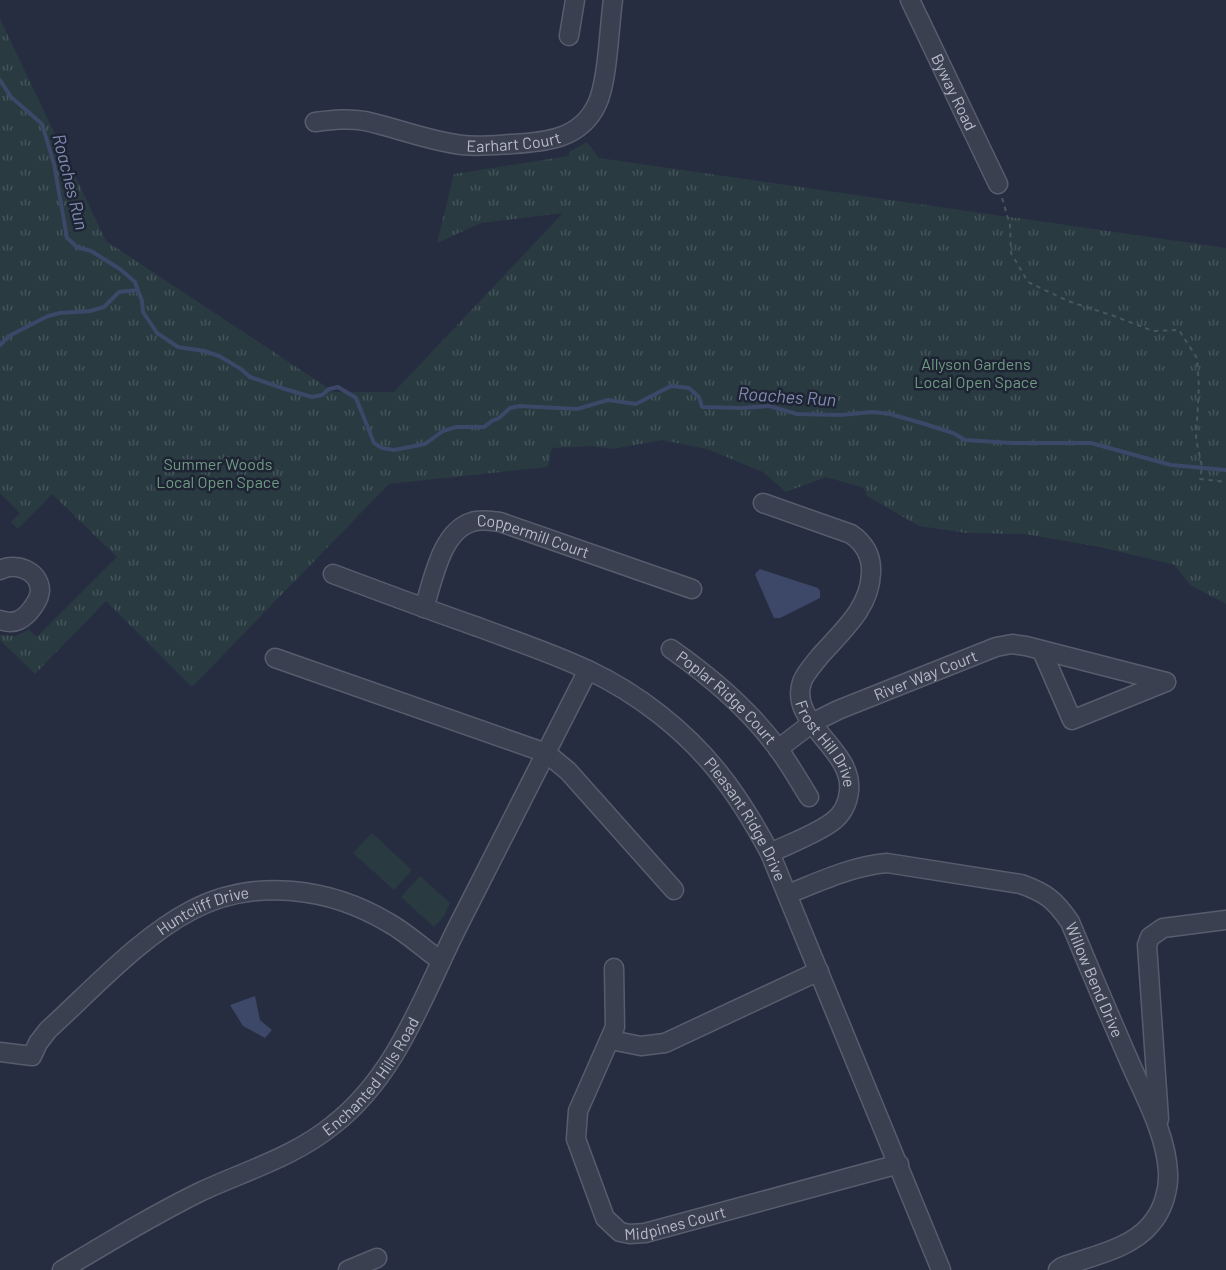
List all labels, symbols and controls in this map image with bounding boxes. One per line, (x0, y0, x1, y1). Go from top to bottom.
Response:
street label: Byway Road (928, 50, 981, 133)
street label: Earhart Court (466, 127, 563, 155)
water label: Roaches Run (48, 131, 94, 232)
park label: Allyson Gardens Local Open Space (914, 354, 1038, 391)
water label: Roaches Run (737, 382, 837, 410)
park label: Summer Woods Local Open Space (156, 454, 280, 491)
street label: Coppermill Court (477, 510, 592, 561)
street label: Poplar Ridge Court (673, 646, 781, 748)
street label: River Way Court (871, 646, 980, 704)
street label: Frost Hill Drive (792, 698, 859, 788)
street label: Pleasant Ridge Drive (701, 753, 790, 884)
street label: Huntcliff Drive (153, 882, 250, 938)
street label: Willow Bend Drive (1062, 919, 1128, 1040)
street label: Enchanted Hills Road (318, 1014, 422, 1139)
street label: Midpines Court (624, 1202, 728, 1243)

